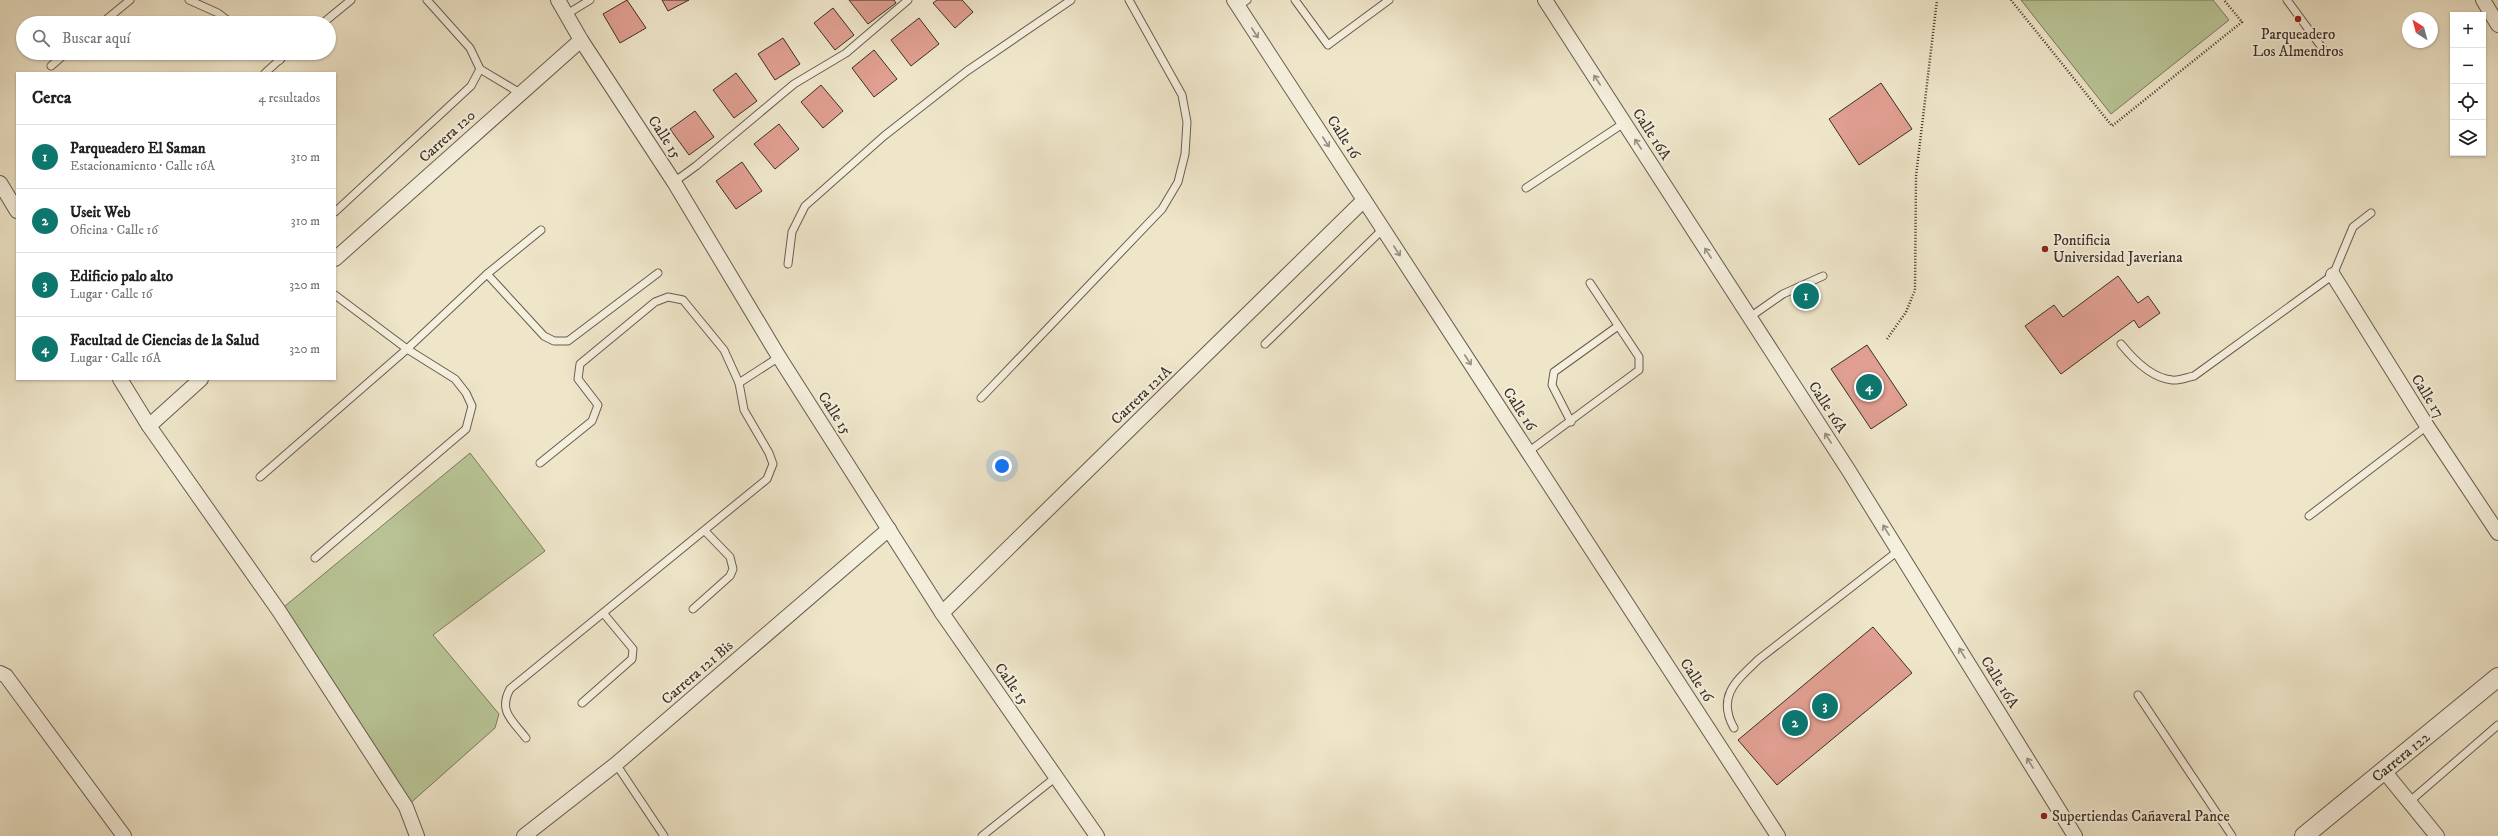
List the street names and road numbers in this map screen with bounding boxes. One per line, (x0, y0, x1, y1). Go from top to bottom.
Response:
street label: Calle 16A (1628, 105, 1675, 164)
street label: Carrera 120 (415, 106, 480, 167)
street label: Calle 15 (644, 112, 686, 163)
street label: Calle 16 (1323, 112, 1365, 164)
street label: Carrera 121A (1107, 362, 1176, 429)
street label: Calle 17 (2407, 371, 2448, 422)
street label: Calle 16A (1804, 378, 1851, 437)
street label: Calle 16 (1499, 384, 1541, 436)
street label: Calle 15 (814, 388, 856, 439)
street label: Carrera 121 Bis (658, 636, 737, 709)
street label: Calle 16A (1976, 653, 2023, 712)
street label: Calle 16 (1676, 655, 1718, 707)
street label: Calle 15 (990, 659, 1033, 710)
street label: Carrera 122 (2368, 727, 2434, 786)

